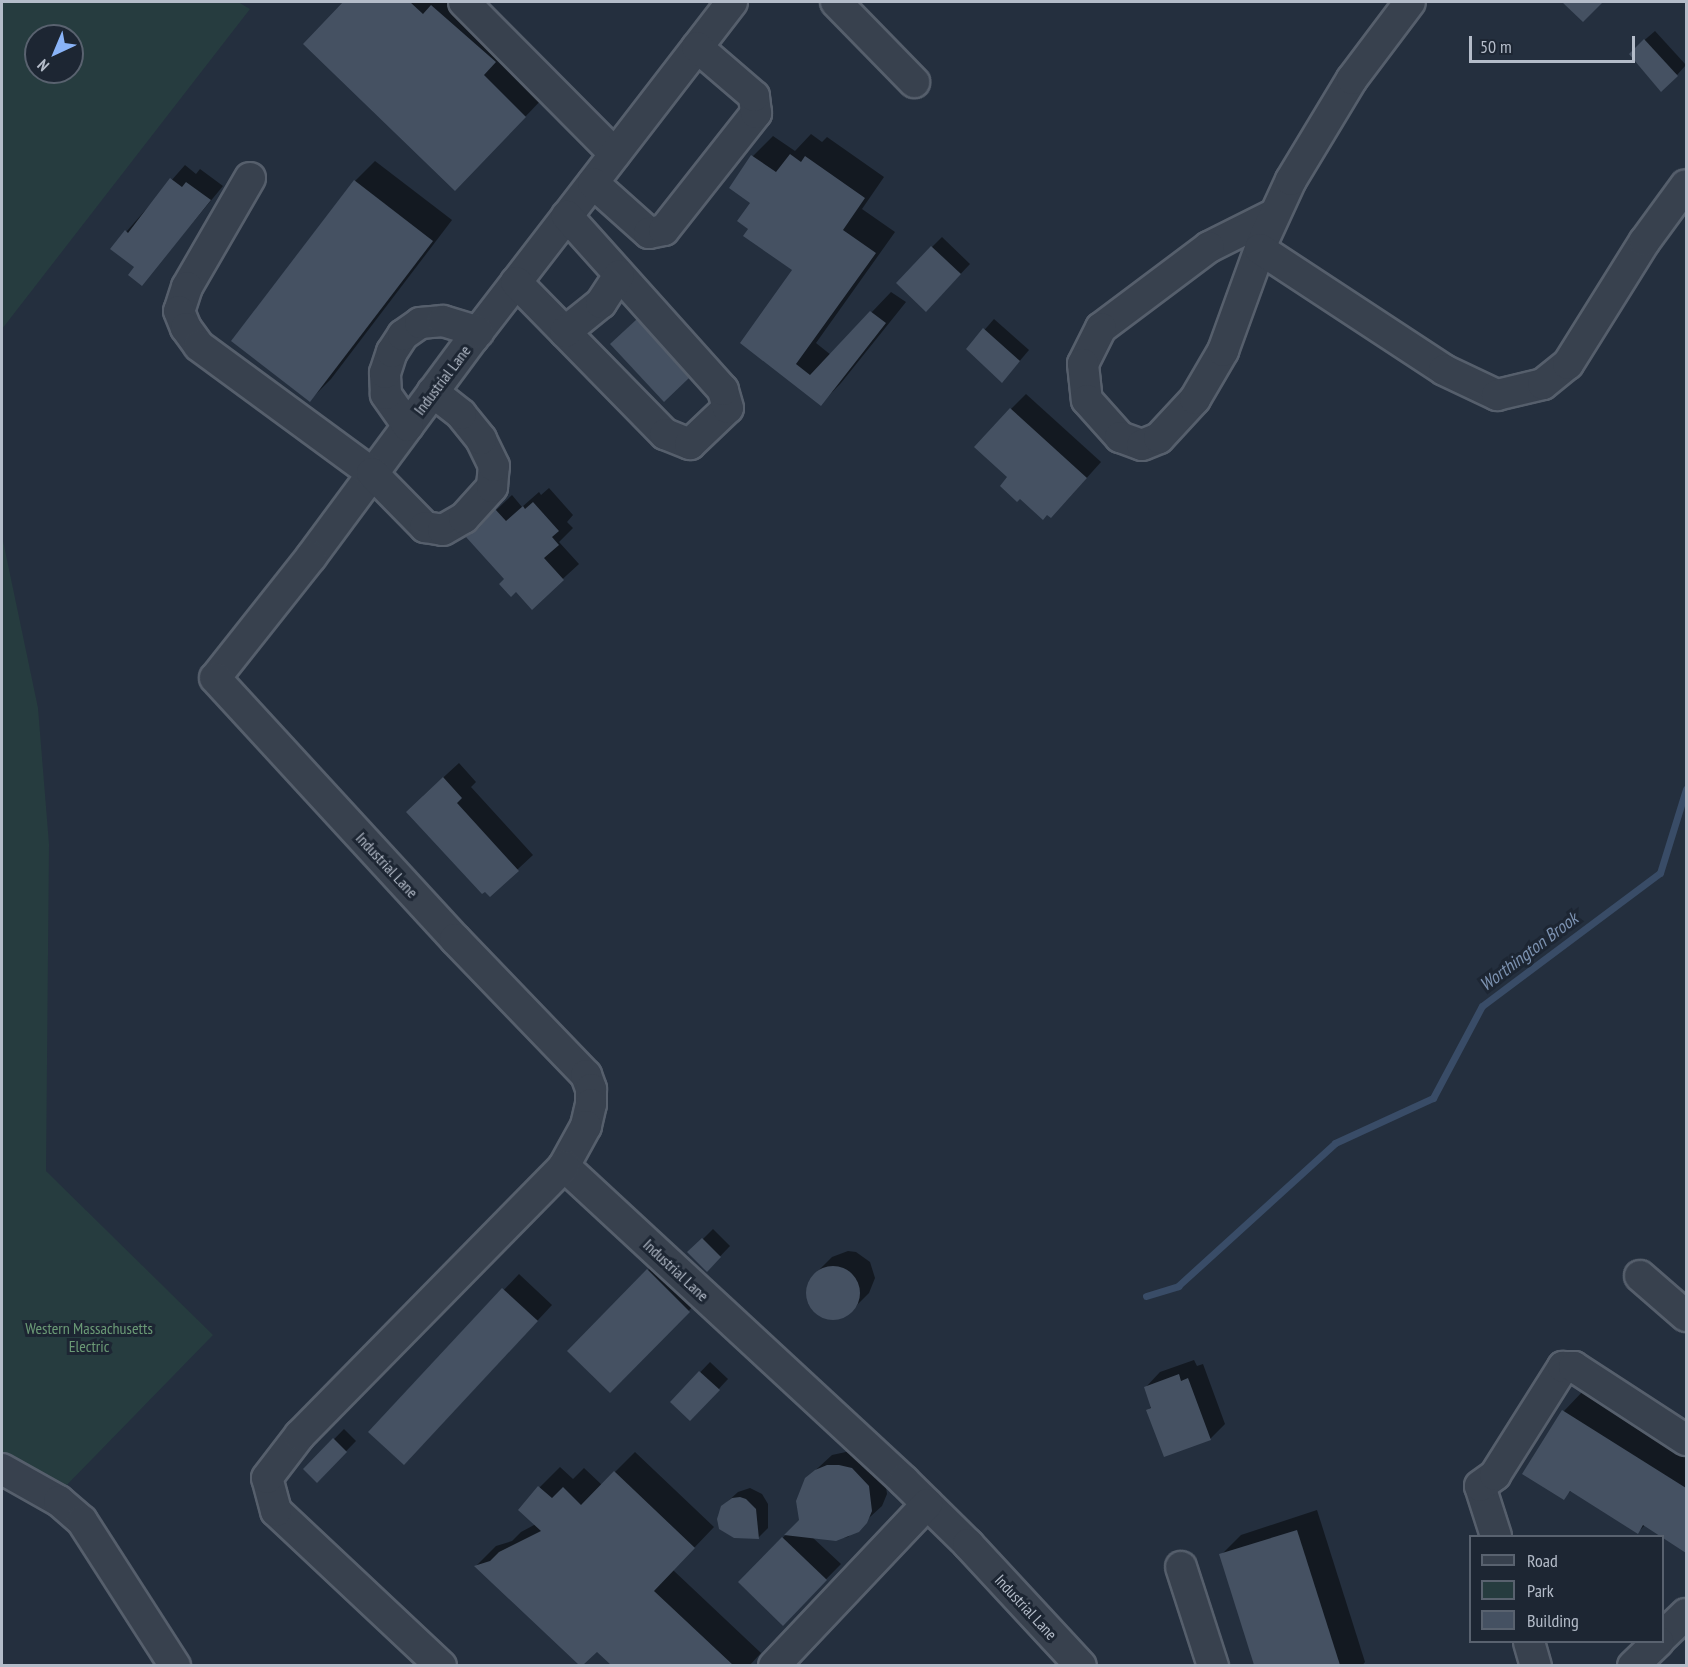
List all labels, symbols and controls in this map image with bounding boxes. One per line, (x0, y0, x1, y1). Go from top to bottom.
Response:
north arrow (24, 24, 84, 84)
scale bar (1472, 24, 1638, 62)
text: 50 m (1480, 35, 1512, 58)
text: N (33, 55, 53, 76)
street label: Industrial Lane (410, 341, 474, 419)
street label: Industrial Lane (352, 828, 422, 902)
water label: Worthington Brook (1476, 908, 1582, 996)
street label: Industrial Lane (639, 1235, 713, 1305)
park label: Western Massachusetts Electric (25, 1318, 153, 1356)
legend (1469, 1535, 1664, 1643)
text: Road (1527, 1549, 1558, 1572)
street label: Industrial Lane (991, 1570, 1061, 1644)
text: Park (1527, 1579, 1554, 1602)
text: Building (1527, 1609, 1579, 1632)

